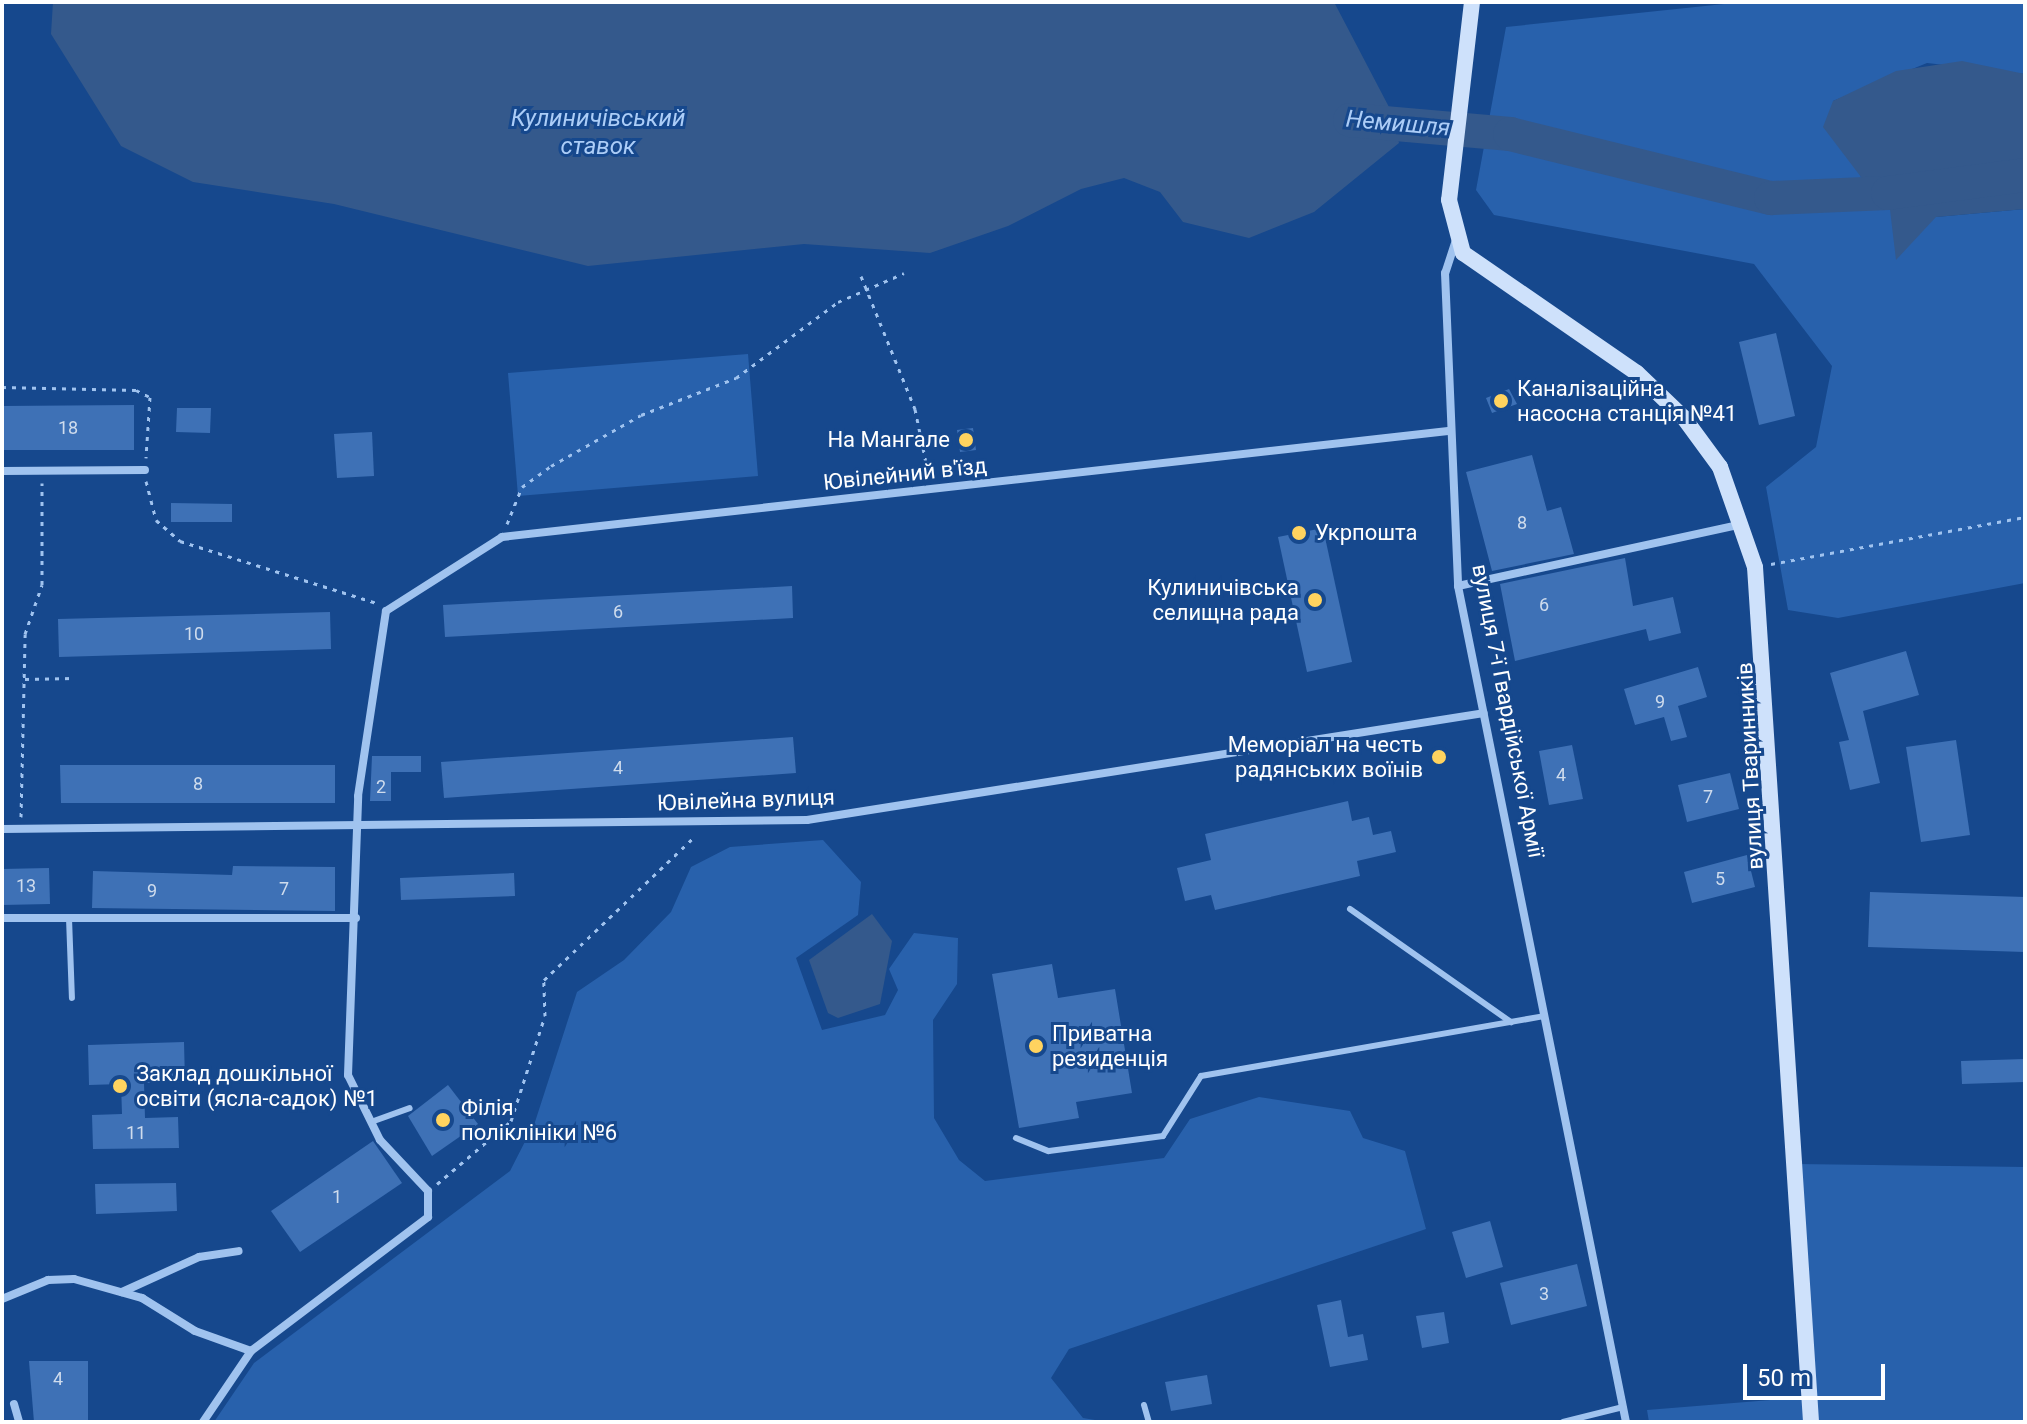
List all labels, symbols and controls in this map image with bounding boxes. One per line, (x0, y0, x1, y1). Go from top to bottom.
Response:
water label: Кулиничівський ставок (511, 105, 685, 161)
water label: Немишля (1345, 105, 1451, 143)
place label: Каналізаційна насосна станція №41 (1517, 375, 1737, 426)
marker: Каналізаційна насосна станція №41 (1492, 392, 1510, 410)
house number: 18 (58, 417, 78, 439)
place label: На Мангале (827, 427, 950, 453)
marker: На Мангале (957, 431, 975, 449)
street label: Ювілейний в'їзд (822, 452, 988, 496)
house number: 8 (1517, 512, 1527, 534)
place label: Укрпошта (1315, 520, 1417, 546)
marker: Укрпошта (1290, 524, 1308, 542)
street label: вулиця 7-ї Гвардійської Армії (1467, 562, 1549, 860)
place label: Кулиничівська селищна рада (1147, 574, 1299, 626)
marker: Кулиничівська селищна рада (1306, 591, 1324, 609)
house number: 6 (1539, 594, 1549, 616)
house number: 6 (613, 601, 623, 623)
house number: 10 (184, 623, 204, 645)
street label: вулиця Тваринників (1731, 661, 1769, 871)
house number: 9 (1655, 691, 1665, 713)
place label: Меморіал на честь радянських воїнів (1228, 731, 1423, 782)
marker: Меморіал на честь радянських воїнів (1430, 748, 1448, 766)
house number: 4 (613, 757, 623, 779)
house number: 4 (1556, 764, 1566, 786)
house number: 8 (193, 773, 203, 795)
house number: 2 (376, 776, 386, 798)
street label: Ювілейна вулиця (657, 784, 835, 816)
house number: 7 (1703, 786, 1713, 808)
house number: 5 (1715, 868, 1725, 890)
house number: 13 (16, 875, 36, 897)
house number: 7 (279, 878, 289, 900)
house number: 9 (147, 880, 157, 902)
place label: Приватна резиденція (1052, 1020, 1168, 1072)
marker: Приватна резиденція (1027, 1037, 1045, 1055)
place label: Заклад дошкільної освіти (ясла-садок) №1 (136, 1060, 378, 1112)
marker: Заклад дошкільної освіти (ясла-садок) №1 (111, 1077, 129, 1095)
place label: Філія поліклініки №6 (461, 1094, 617, 1146)
marker: Філія поліклініки №6 (432, 1109, 454, 1131)
house number: 11 (126, 1122, 146, 1144)
house number: 1 (332, 1186, 342, 1208)
house number: 3 (1539, 1283, 1549, 1305)
scale bar (1747, 1348, 1889, 1398)
text: 50 m (1757, 1364, 1811, 1392)
house number: 4 (53, 1368, 63, 1390)

